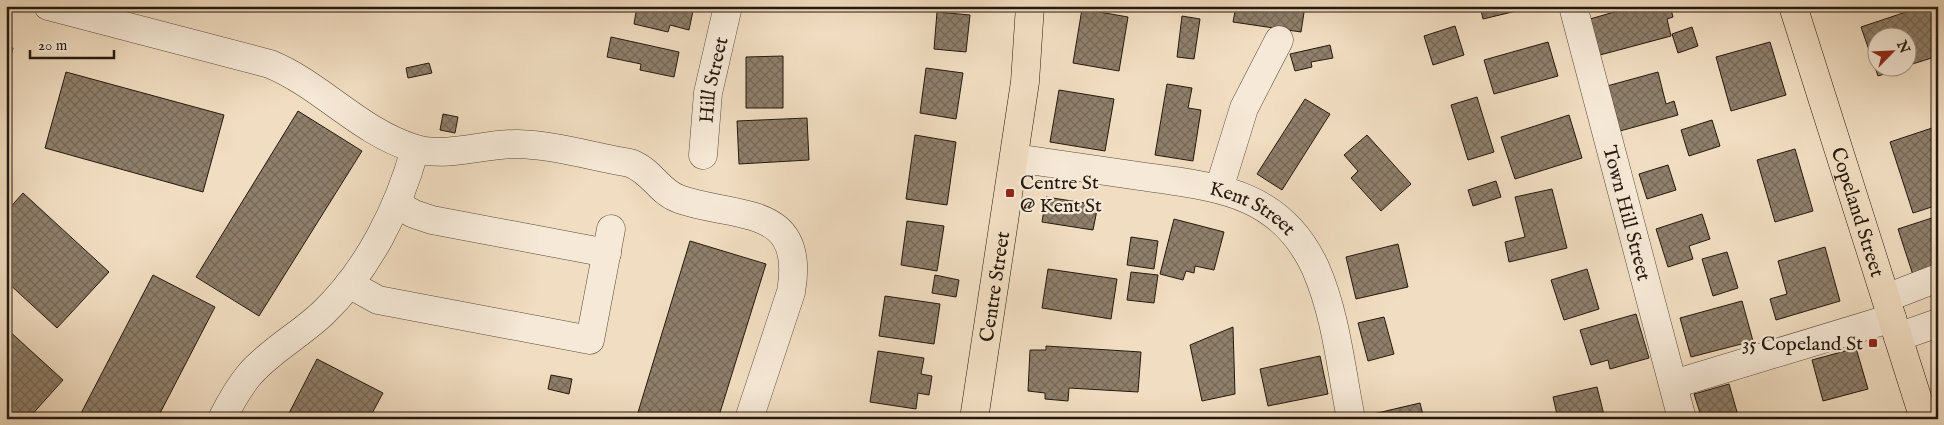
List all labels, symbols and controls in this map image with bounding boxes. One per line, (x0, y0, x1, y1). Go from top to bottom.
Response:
scale bar (30, 28, 114, 60)
north arrow (1866, 28, 1916, 78)
street label: Hill Street (695, 34, 735, 124)
text: 20 m (38, 36, 68, 55)
text: N (1892, 37, 1914, 56)
street label: Town Hill Street (1596, 143, 1656, 284)
street label: Copeland Street (1825, 144, 1889, 280)
place label: Centre St @ Kent St (1020, 171, 1102, 219)
street label: Kent Street (1207, 177, 1301, 241)
marker: Centre St @ Kent St (1004, 187, 1016, 199)
street label: Centre Street (975, 230, 1016, 344)
place label: 35 Copeland St (1742, 332, 1863, 357)
marker: 35 Copeland St (1867, 337, 1879, 349)

